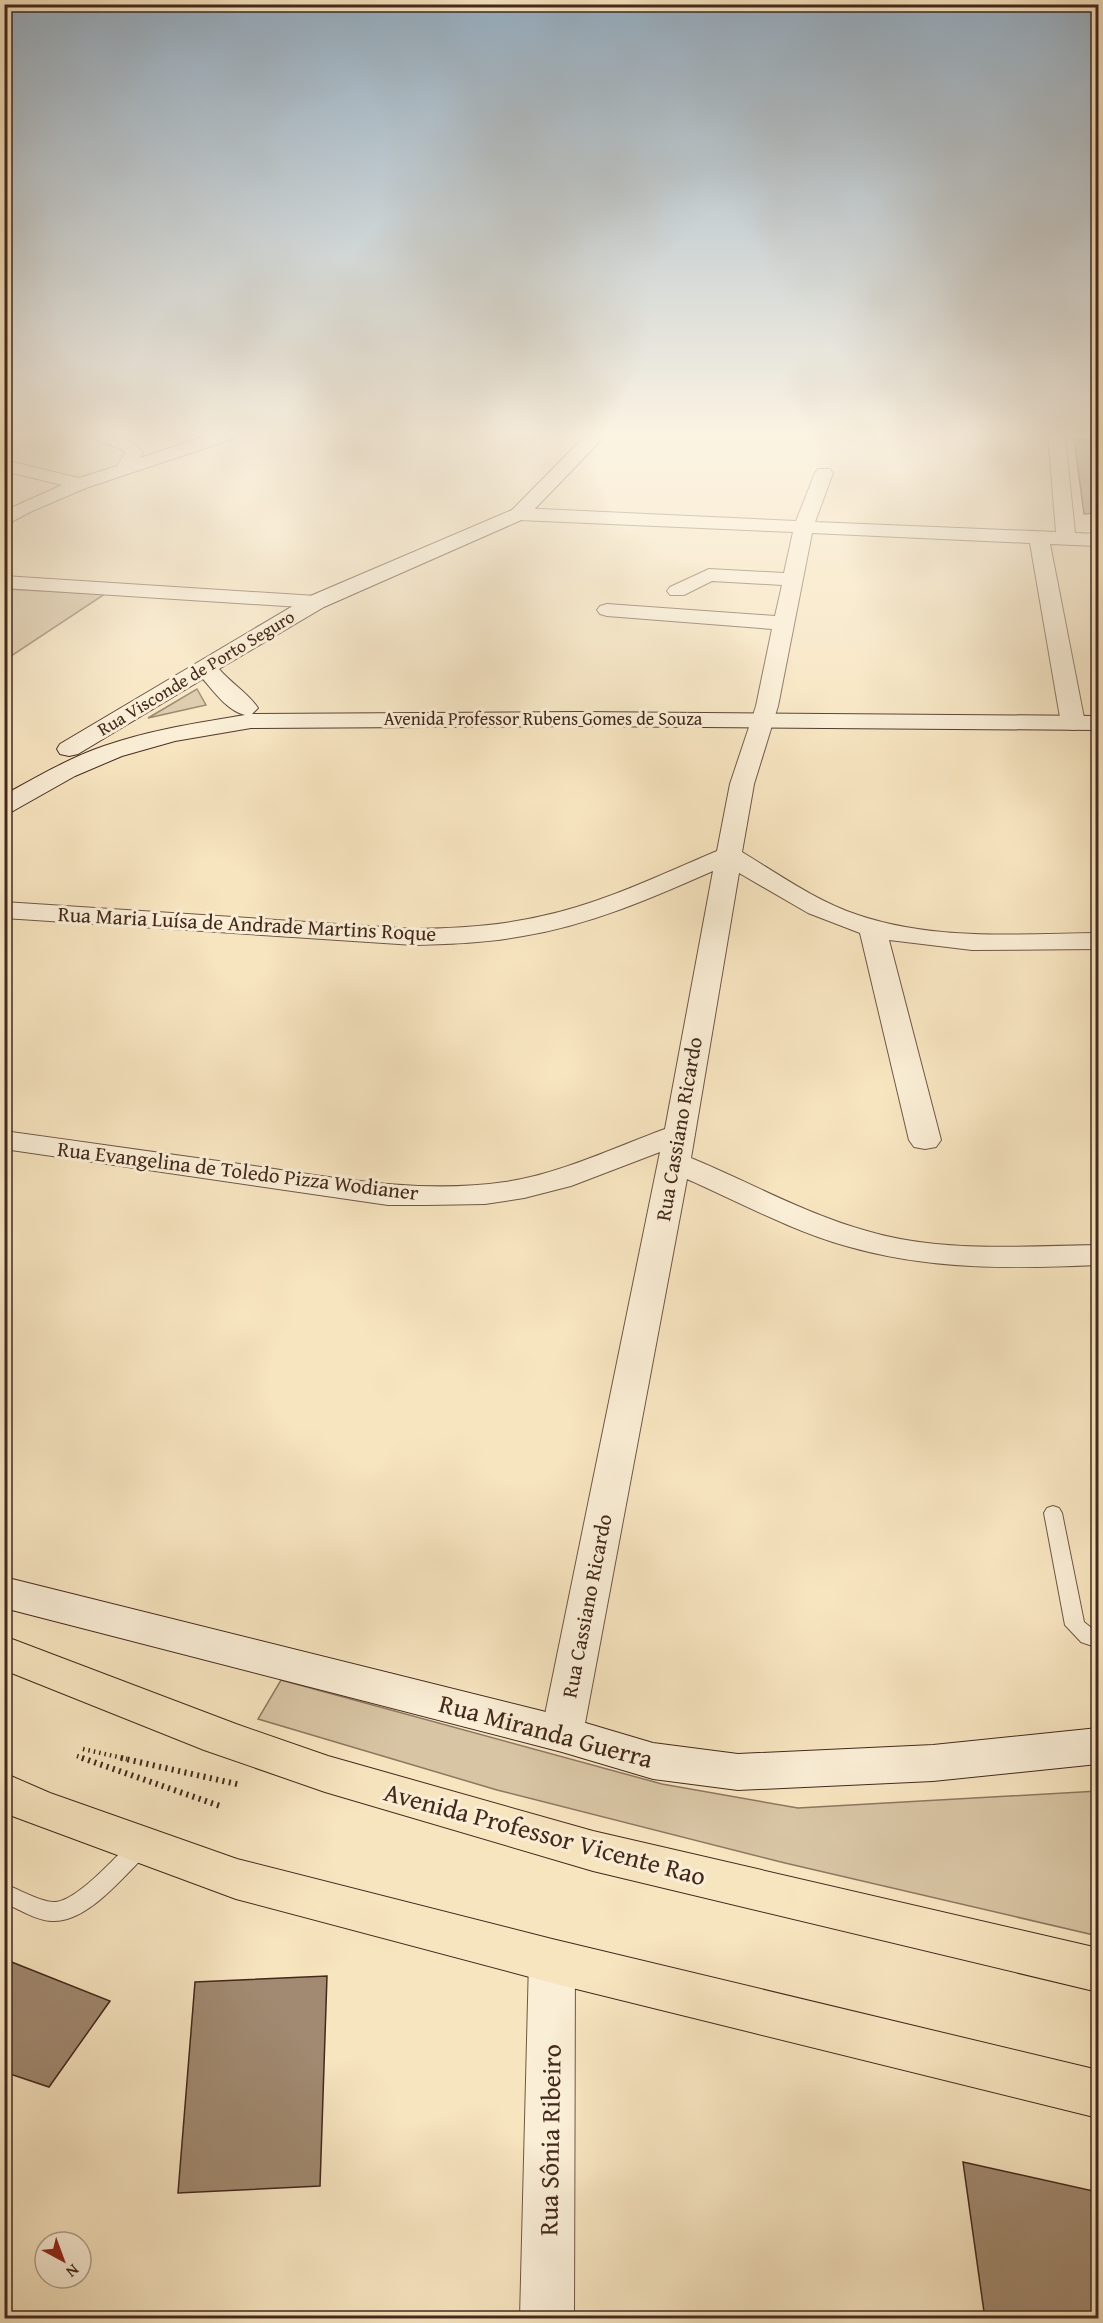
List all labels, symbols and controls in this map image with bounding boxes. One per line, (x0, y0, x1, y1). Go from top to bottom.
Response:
street label: Rua Visconde de Porto Seguro (92, 603, 300, 742)
street label: Avenida Professor Rubens Gomes de Souza (384, 705, 703, 732)
street label: Rua Maria Luísa de Andrade Martins Roque (57, 898, 437, 949)
street label: Rua Cassiano Ricardo (647, 1034, 710, 1223)
street label: Rua Evangelina de Toledo Pizza Wodianer (56, 1133, 421, 1208)
street label: Rua Cassiano Ricardo (553, 1511, 620, 1700)
street label: Rua Miranda Guerra (435, 1683, 658, 1778)
street label: Avenida Professor Vicente Rao (380, 1772, 710, 1895)
street label: Rua Sônia Ribeiro (528, 2044, 571, 2236)
north arrow (33, 2230, 93, 2290)
text: N (61, 2259, 85, 2284)

